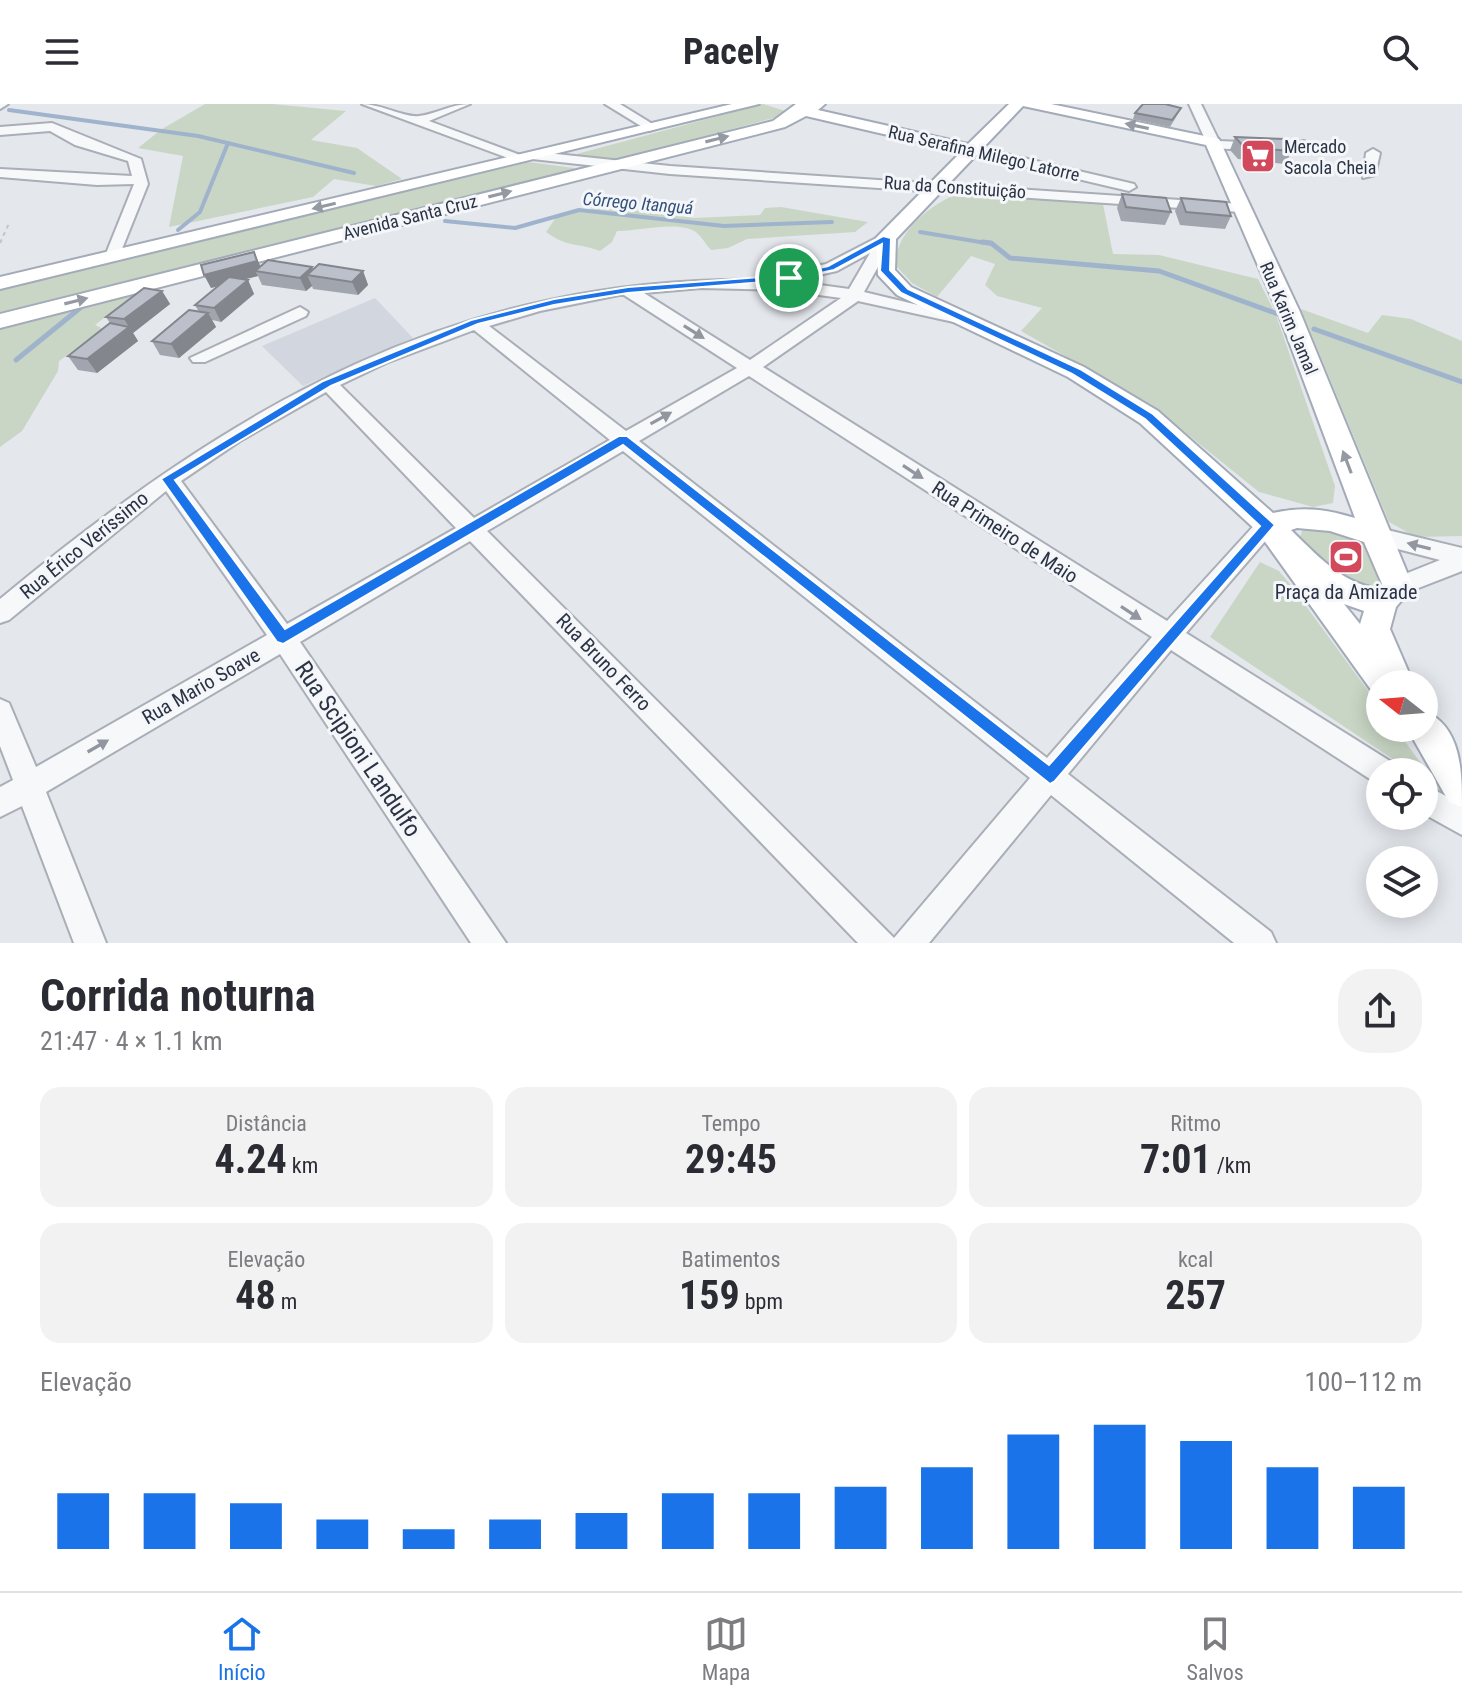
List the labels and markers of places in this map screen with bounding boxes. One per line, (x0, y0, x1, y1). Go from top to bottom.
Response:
place label: Mercado Sacola Cheia (1284, 136, 1376, 178)
supermarket icon: Mercado Sacola Cheia (1239, 137, 1277, 175)
pin (755, 244, 823, 312)
sports icon: Praça da Amizade (1327, 538, 1365, 576)
place label: Praça da Amizade (1275, 580, 1417, 604)

